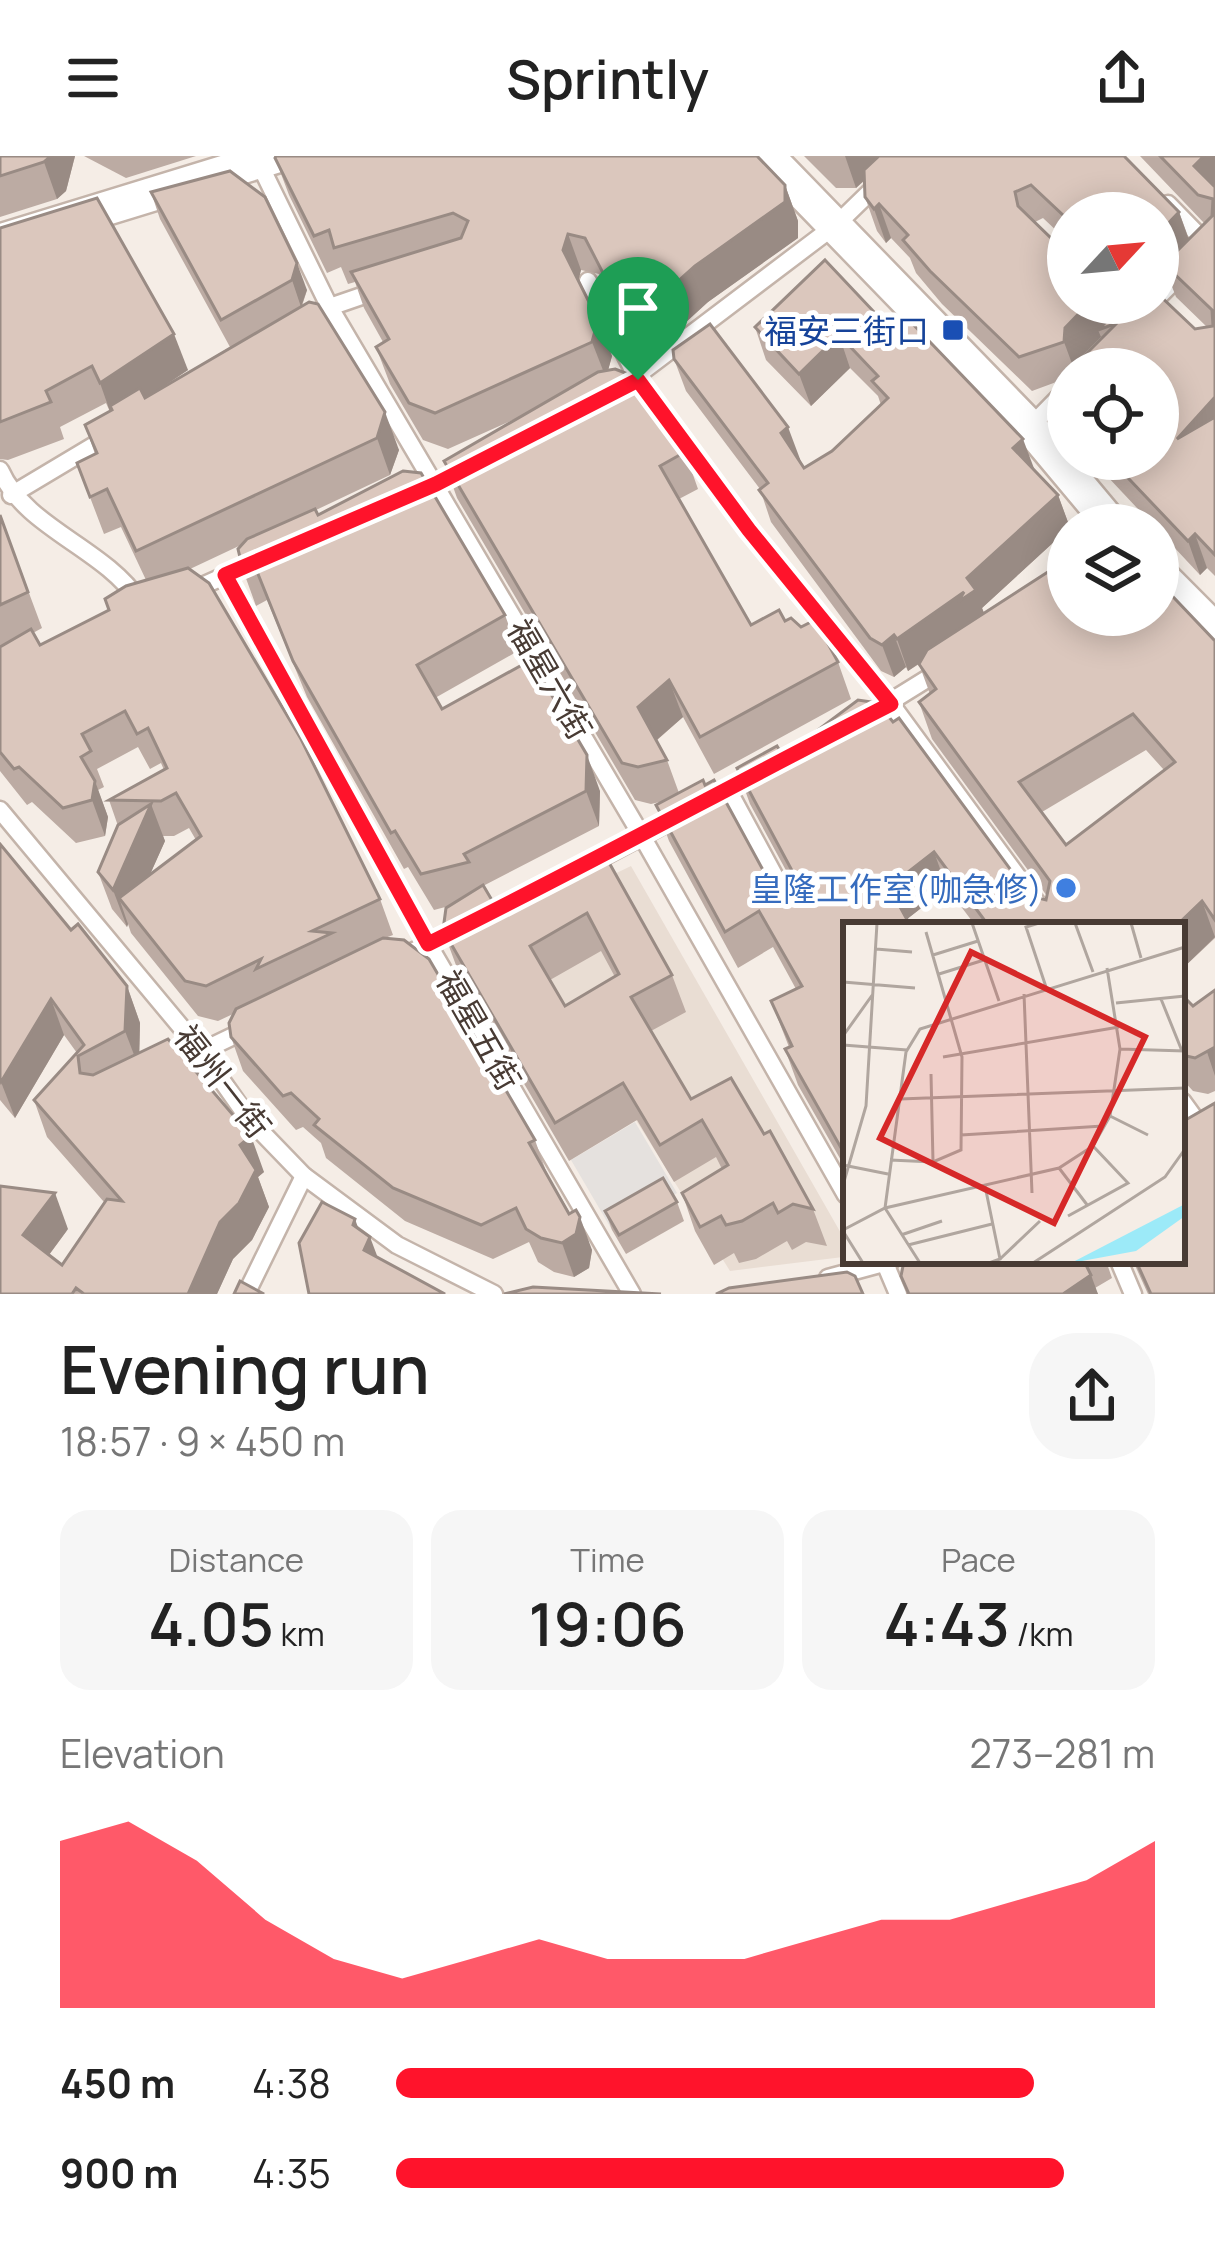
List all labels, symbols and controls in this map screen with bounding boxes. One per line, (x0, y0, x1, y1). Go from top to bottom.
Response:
text: Sprintly (506, 41, 709, 115)
icon: menu (60, 45, 126, 111)
icon: share (1089, 45, 1155, 111)
north arrow (1047, 192, 1179, 324)
map controls (1047, 192, 1179, 636)
pin (587, 257, 689, 380)
icon: arrive (605, 275, 671, 341)
place label: 福安三街口 (764, 308, 929, 353)
marker: 福安三街口 (940, 317, 966, 343)
button: locate (1047, 348, 1179, 480)
button: layers (1047, 504, 1179, 636)
street label: 福星六街 (498, 611, 602, 747)
place label: 皇隆工作室(咖急修) (750, 866, 1042, 911)
marker: 皇隆工作室(咖急修) (1053, 875, 1079, 901)
inset map (843, 922, 1185, 1264)
street label: 福星五街 (427, 962, 531, 1098)
street label: 福州一街 (165, 1015, 281, 1147)
text: Evening run (60, 1324, 430, 1414)
button: share (1029, 1333, 1155, 1459)
text: 18:57 · 9 × 450 m (60, 1414, 345, 1468)
text: Distance (169, 1537, 304, 1582)
text: Time (570, 1537, 645, 1582)
text: Pace (941, 1537, 1016, 1582)
text: 4.05 (148, 1582, 274, 1664)
text: 19:06 (528, 1582, 687, 1664)
text: 4:43 (883, 1582, 1010, 1664)
text: km (274, 1611, 325, 1656)
text: /km (1010, 1611, 1074, 1656)
text: Elevation (60, 1726, 225, 1780)
text: 273–281 m (970, 1726, 1155, 1780)
text: 450 m (60, 2056, 175, 2110)
text: 4:38 (252, 2056, 331, 2110)
text: 900 m (60, 2146, 178, 2200)
text: 4:35 (252, 2146, 331, 2200)

